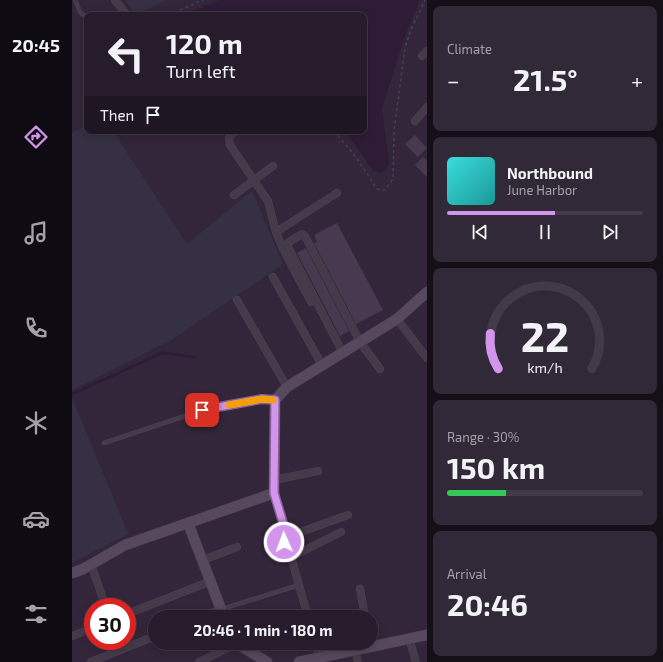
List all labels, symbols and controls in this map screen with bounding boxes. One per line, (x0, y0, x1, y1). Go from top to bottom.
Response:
text: 120 m (166, 26, 243, 60)
icon: left (100, 28, 152, 80)
text: 20:45 (12, 34, 60, 56)
text: Climate (447, 41, 492, 57)
text: Turn left (166, 60, 236, 82)
text: 21.5° (513, 61, 578, 97)
text: − (447, 67, 460, 93)
text: + (631, 67, 643, 93)
icon: arrive (142, 104, 164, 126)
text: Then (100, 106, 134, 124)
icon: directions (22, 123, 50, 151)
text: Northbound (507, 164, 593, 182)
text: June Harbor (507, 182, 577, 198)
icon: music (22, 219, 50, 247)
icon: previous (469, 221, 491, 243)
icon: pause (534, 221, 556, 243)
icon: next (599, 221, 621, 243)
text: 22 (521, 310, 569, 360)
icon: phone (22, 314, 50, 342)
text: km/h (527, 359, 563, 376)
pin (185, 393, 219, 427)
icon: arrive (191, 399, 213, 421)
icon: climate (22, 409, 50, 437)
text: Range · 30% (447, 429, 519, 445)
text: 150 km (447, 449, 545, 485)
icon: car (22, 505, 50, 533)
position arrow (263, 521, 305, 563)
text: Arrival (447, 566, 487, 582)
text: 20:46 (447, 586, 528, 622)
speed limit sign: 30 (84, 598, 136, 650)
icon: filters (22, 600, 50, 628)
text: 20:46 · 1 min · 180 m (194, 621, 332, 639)

